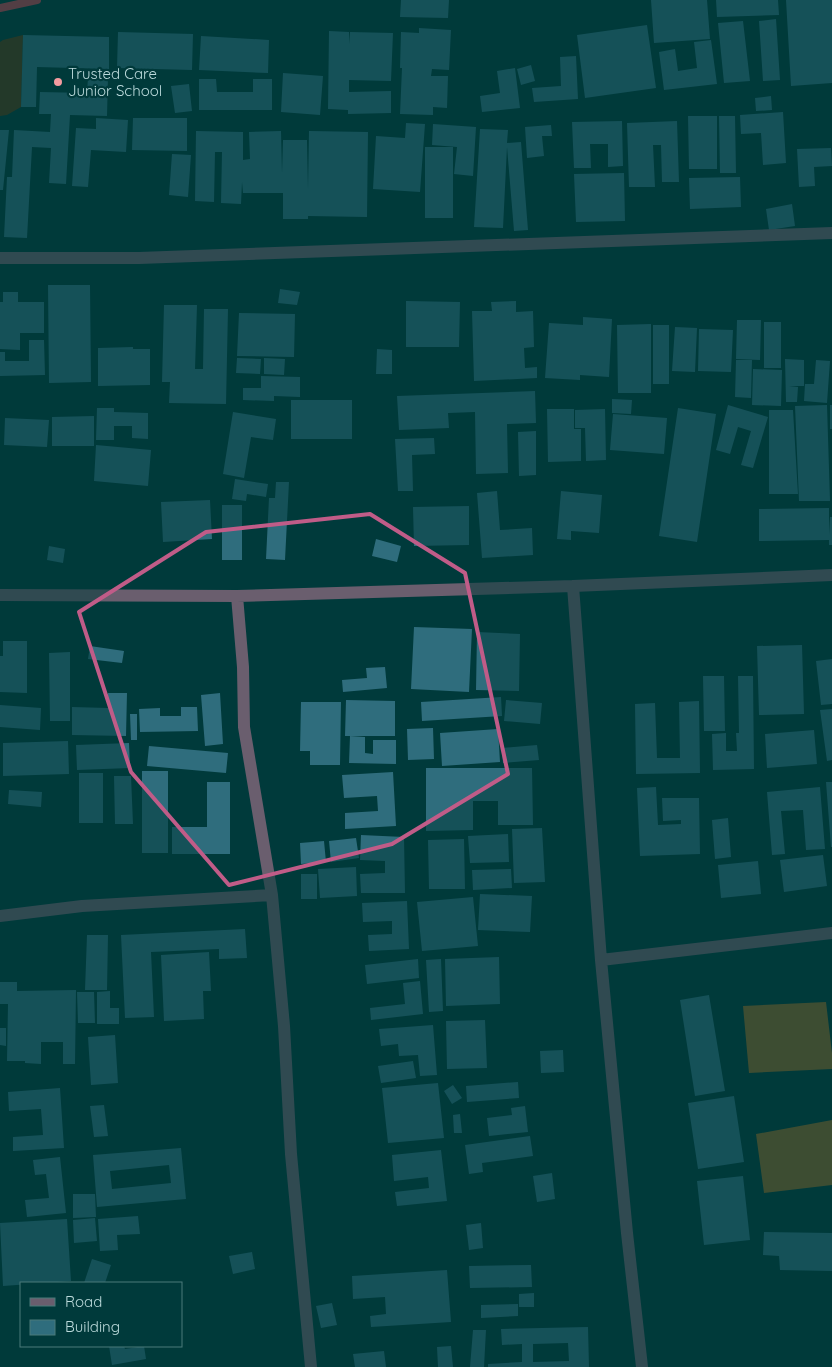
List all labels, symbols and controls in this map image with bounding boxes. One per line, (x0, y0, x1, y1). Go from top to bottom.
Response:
place label: Trusted Care Junior School (68, 64, 162, 100)
marker: Trusted Care Junior School (52, 76, 64, 88)
legend (20, 1282, 182, 1347)
text: Road (65, 1292, 102, 1311)
text: Building (65, 1317, 120, 1336)

